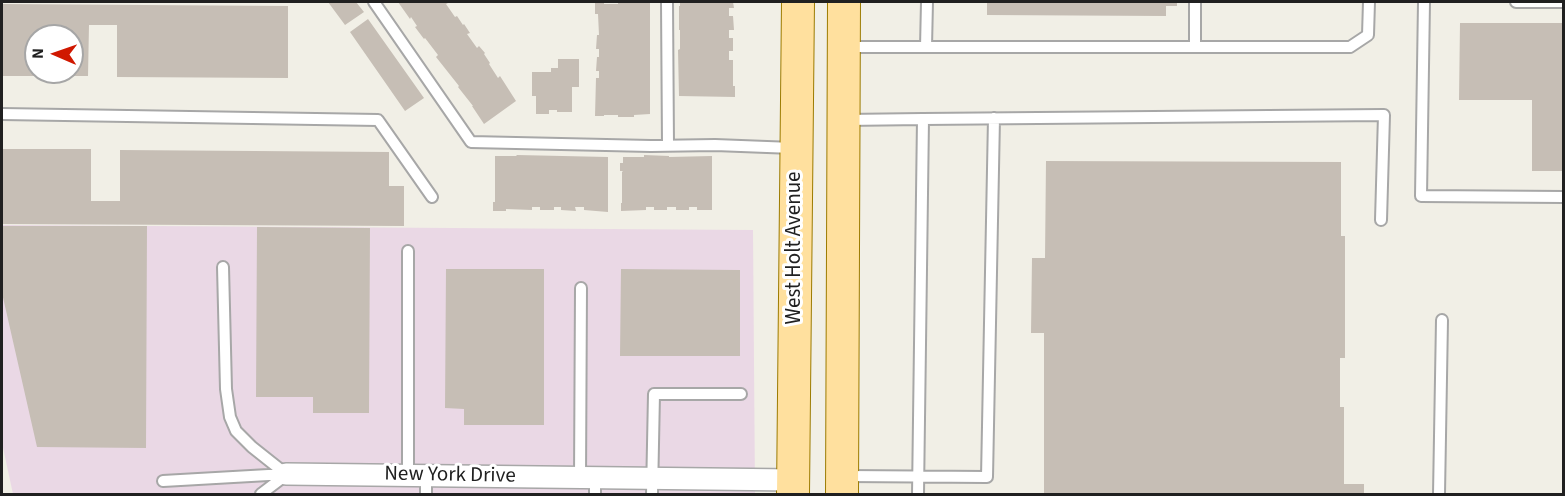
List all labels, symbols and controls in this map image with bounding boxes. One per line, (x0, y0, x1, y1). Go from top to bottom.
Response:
north arrow (24, 24, 84, 84)
text: N (27, 48, 49, 59)
street label: West Holt Avenue (782, 171, 808, 325)
street label: New York Drive (384, 462, 516, 490)

